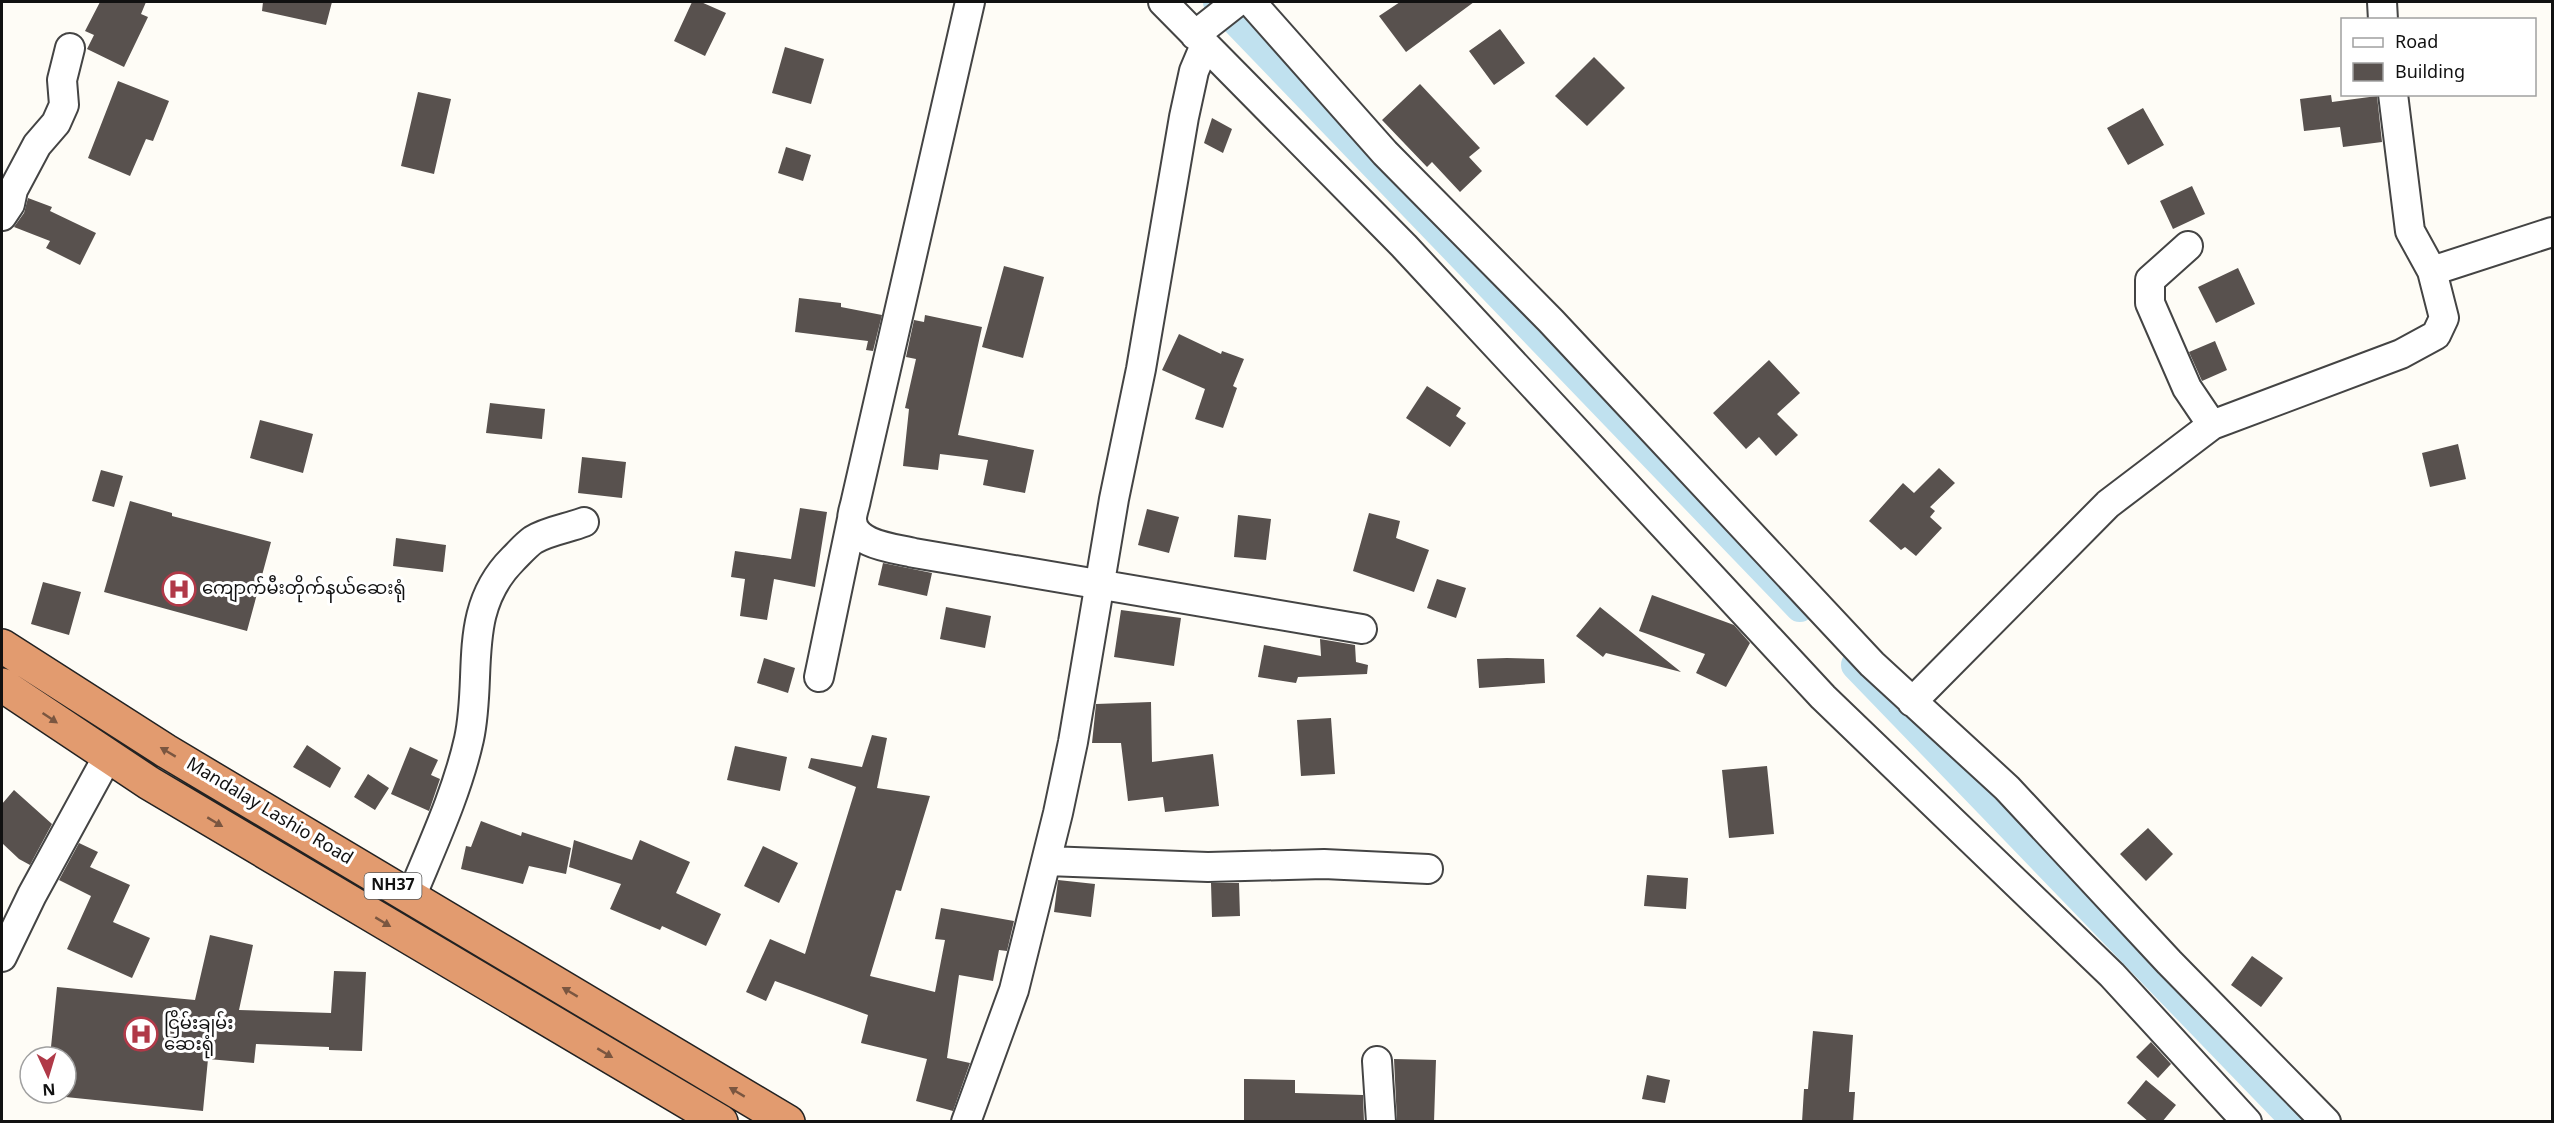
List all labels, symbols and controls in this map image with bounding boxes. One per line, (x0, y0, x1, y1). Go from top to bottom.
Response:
legend (2341, 18, 2536, 96)
text: Road (2395, 24, 2438, 63)
text: Building (2395, 54, 2465, 93)
place label: ကျောက်မီးတိုက်နယ်ဆေးရုံ (202, 570, 406, 609)
hospital icon: ကျောက်မီးတိုက်နယ်ဆေးရုံ (161, 571, 197, 607)
one-way arrow (42, 712, 58, 724)
one-way arrow (160, 746, 176, 757)
street label: Mandalay Lashio Road (177, 746, 361, 878)
one-way arrow (207, 817, 224, 827)
road number: NH37 (364, 873, 422, 899)
one-way arrow (375, 916, 391, 927)
one-way arrow (562, 986, 578, 997)
place label: ငြိမ်းချမ်း ဆေးရုံ (164, 1005, 233, 1065)
hospital icon: ငြိမ်းချမ်း ဆေးရုံ (123, 1016, 159, 1052)
north arrow (18, 1045, 78, 1105)
one-way arrow (597, 1048, 614, 1058)
text: N (41, 1070, 57, 1105)
one-way arrow (729, 1086, 745, 1097)

